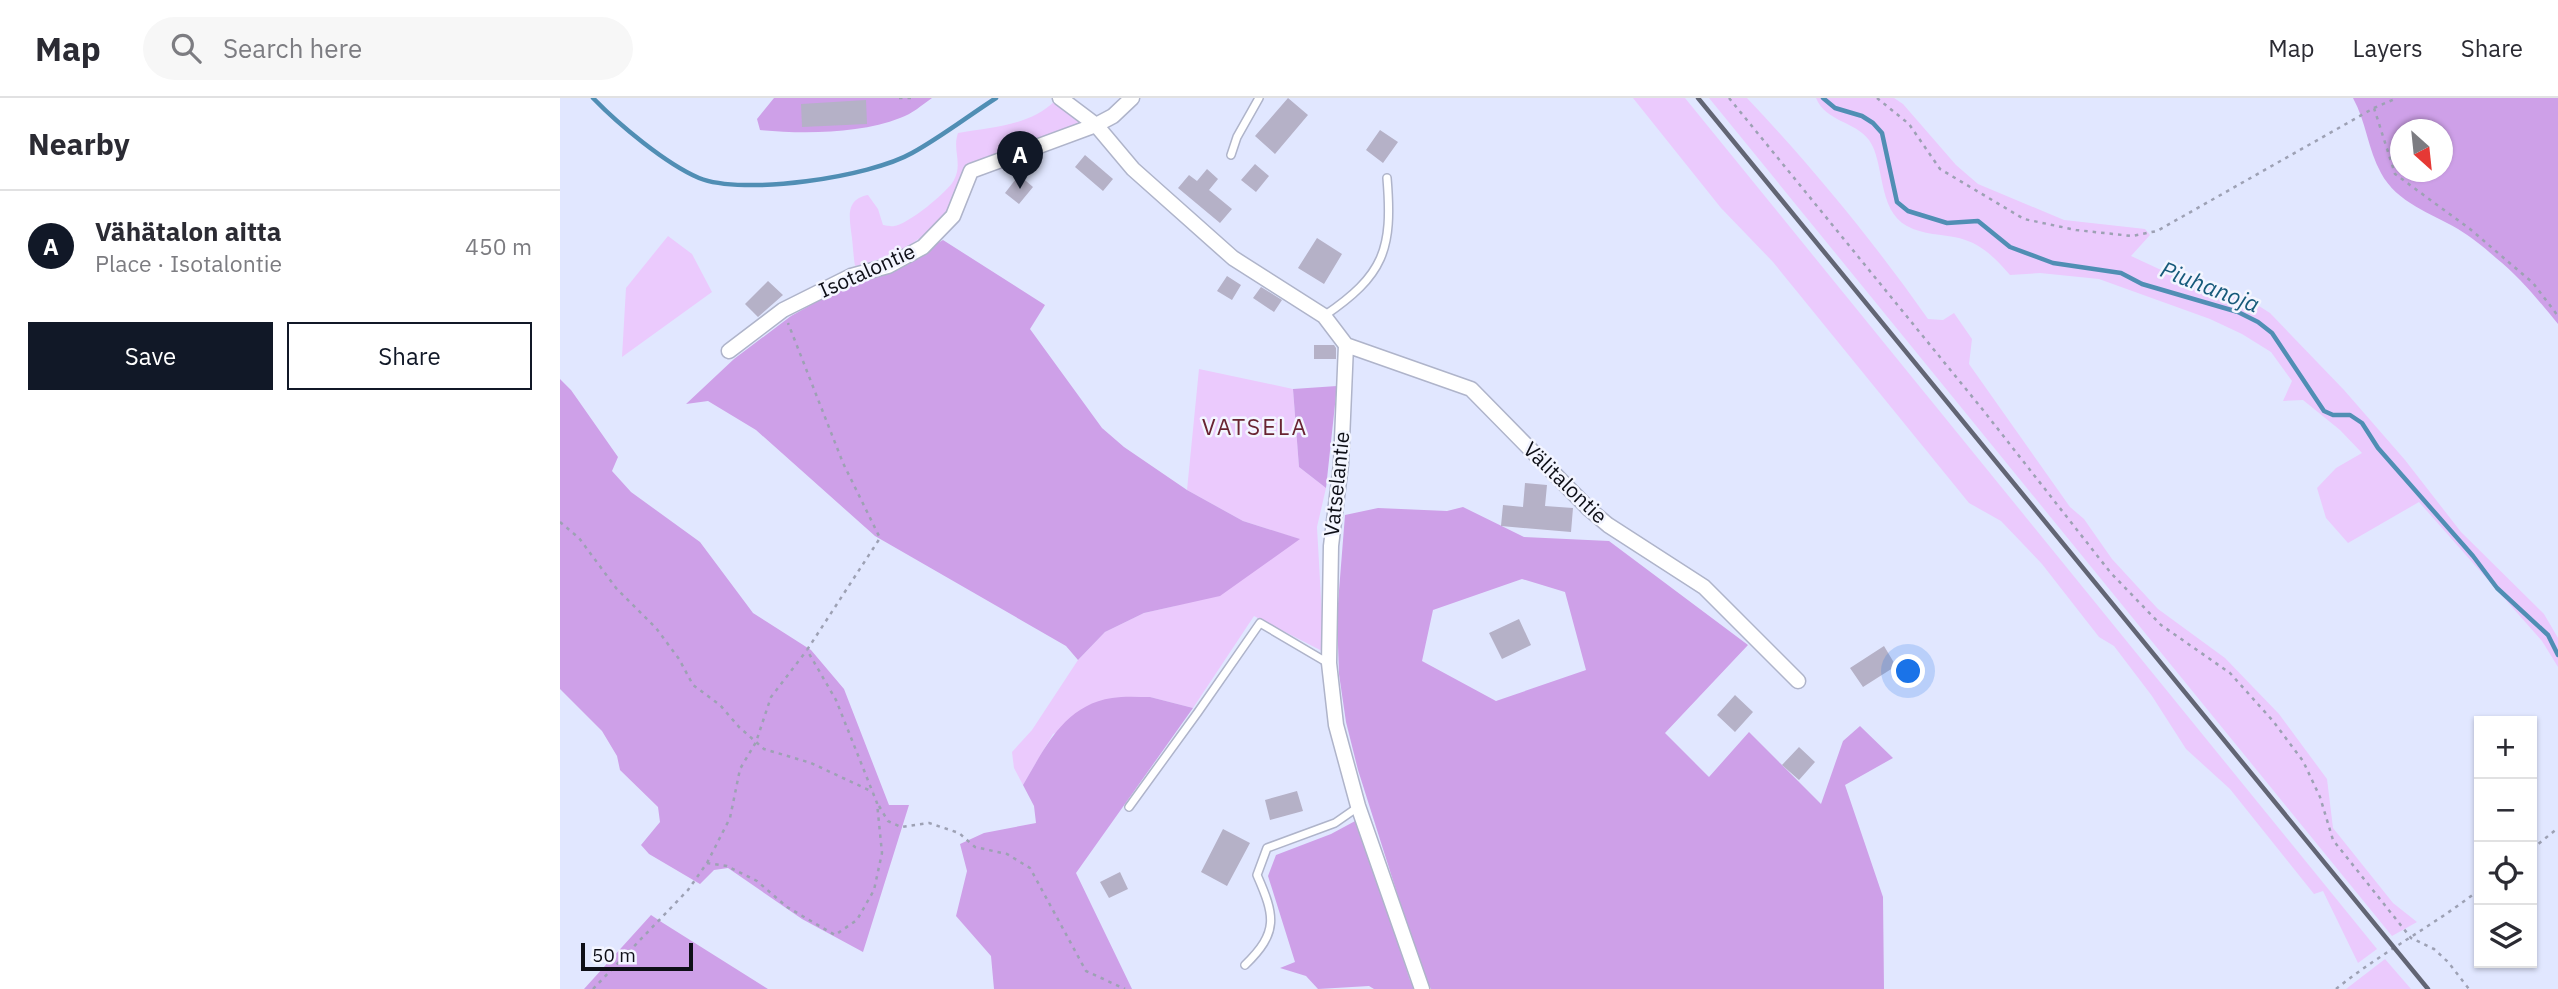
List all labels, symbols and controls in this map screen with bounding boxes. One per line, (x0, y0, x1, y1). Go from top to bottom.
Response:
search box (143, 17, 633, 80)
text: Map (35, 27, 101, 70)
icon: search (167, 29, 205, 67)
text: Search here (223, 31, 362, 65)
text: Map (2268, 32, 2315, 64)
text: Layers (2353, 32, 2423, 64)
text: Share (2461, 32, 2523, 64)
north arrow (2390, 119, 2453, 182)
text: Nearby (28, 124, 130, 163)
pin: A (997, 131, 1043, 189)
text: Vähätalon aitta (95, 214, 282, 248)
text: A (43, 231, 59, 261)
text: 450 m (465, 231, 532, 261)
street label: Isotalontie (814, 236, 919, 304)
text: Place · Isotalontie (95, 248, 282, 278)
water label: Piuhanoja (2157, 253, 2264, 319)
button: Save (28, 322, 273, 390)
button: Share (287, 322, 532, 390)
district label: VATSELA (1202, 411, 1308, 441)
street label: Vatselantie (1317, 430, 1355, 538)
street label: Välitalontie (1518, 435, 1614, 529)
your location (1891, 654, 1925, 688)
map controls (2474, 716, 2537, 968)
button: + (2474, 716, 2537, 779)
button: − (2474, 779, 2537, 842)
button: locate (2474, 842, 2537, 905)
button: layers (2474, 905, 2537, 968)
scale bar (581, 940, 693, 972)
text: 50 m (592, 943, 636, 967)

